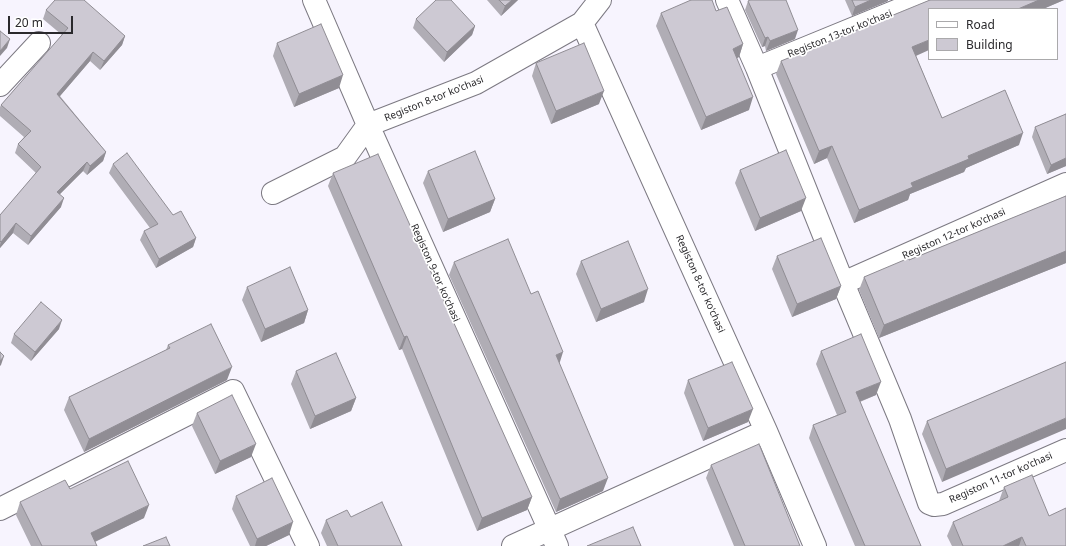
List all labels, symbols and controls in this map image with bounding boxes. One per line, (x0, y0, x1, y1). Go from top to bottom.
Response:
scale bar (10, 8, 75, 34)
street label: Registon 13-tor ko'chasi (786, 8, 894, 60)
legend (928, 8, 1058, 60)
text: 20 m (15, 14, 43, 31)
text: Road (966, 16, 995, 33)
text: Building (966, 36, 1013, 53)
street label: Registon 8-tor ko'chasi (383, 74, 485, 124)
street label: Registon 12-tor ko'chasi (901, 206, 1007, 262)
street label: Registon 9-tor ko'chasi (408, 222, 462, 324)
street label: Registon 8-tor ko'chasi (673, 233, 727, 335)
street label: Registon 11-tor ko'chasi (948, 450, 1054, 506)

